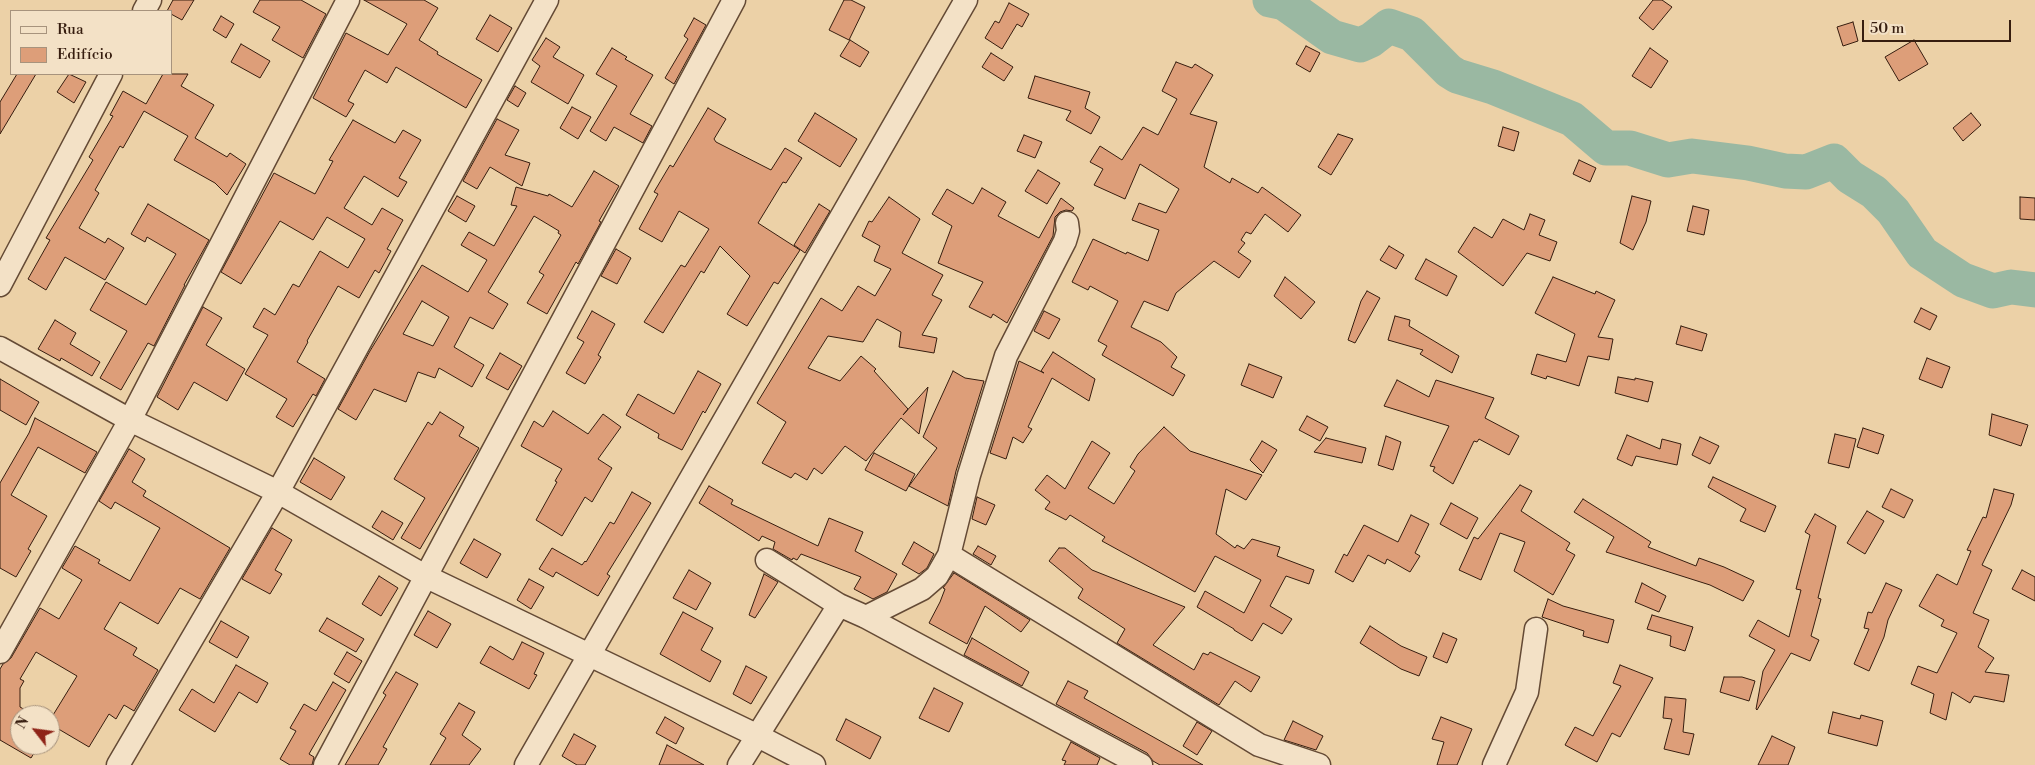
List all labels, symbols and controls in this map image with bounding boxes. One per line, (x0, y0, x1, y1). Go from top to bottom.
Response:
legend (10, 10, 172, 75)
scale bar (1865, 10, 2014, 42)
text: 50 m (1870, 19, 1904, 38)
text: Rua (57, 20, 84, 39)
text: Edifício (57, 45, 113, 64)
north arrow (10, 705, 60, 755)
text: N (12, 714, 33, 732)

